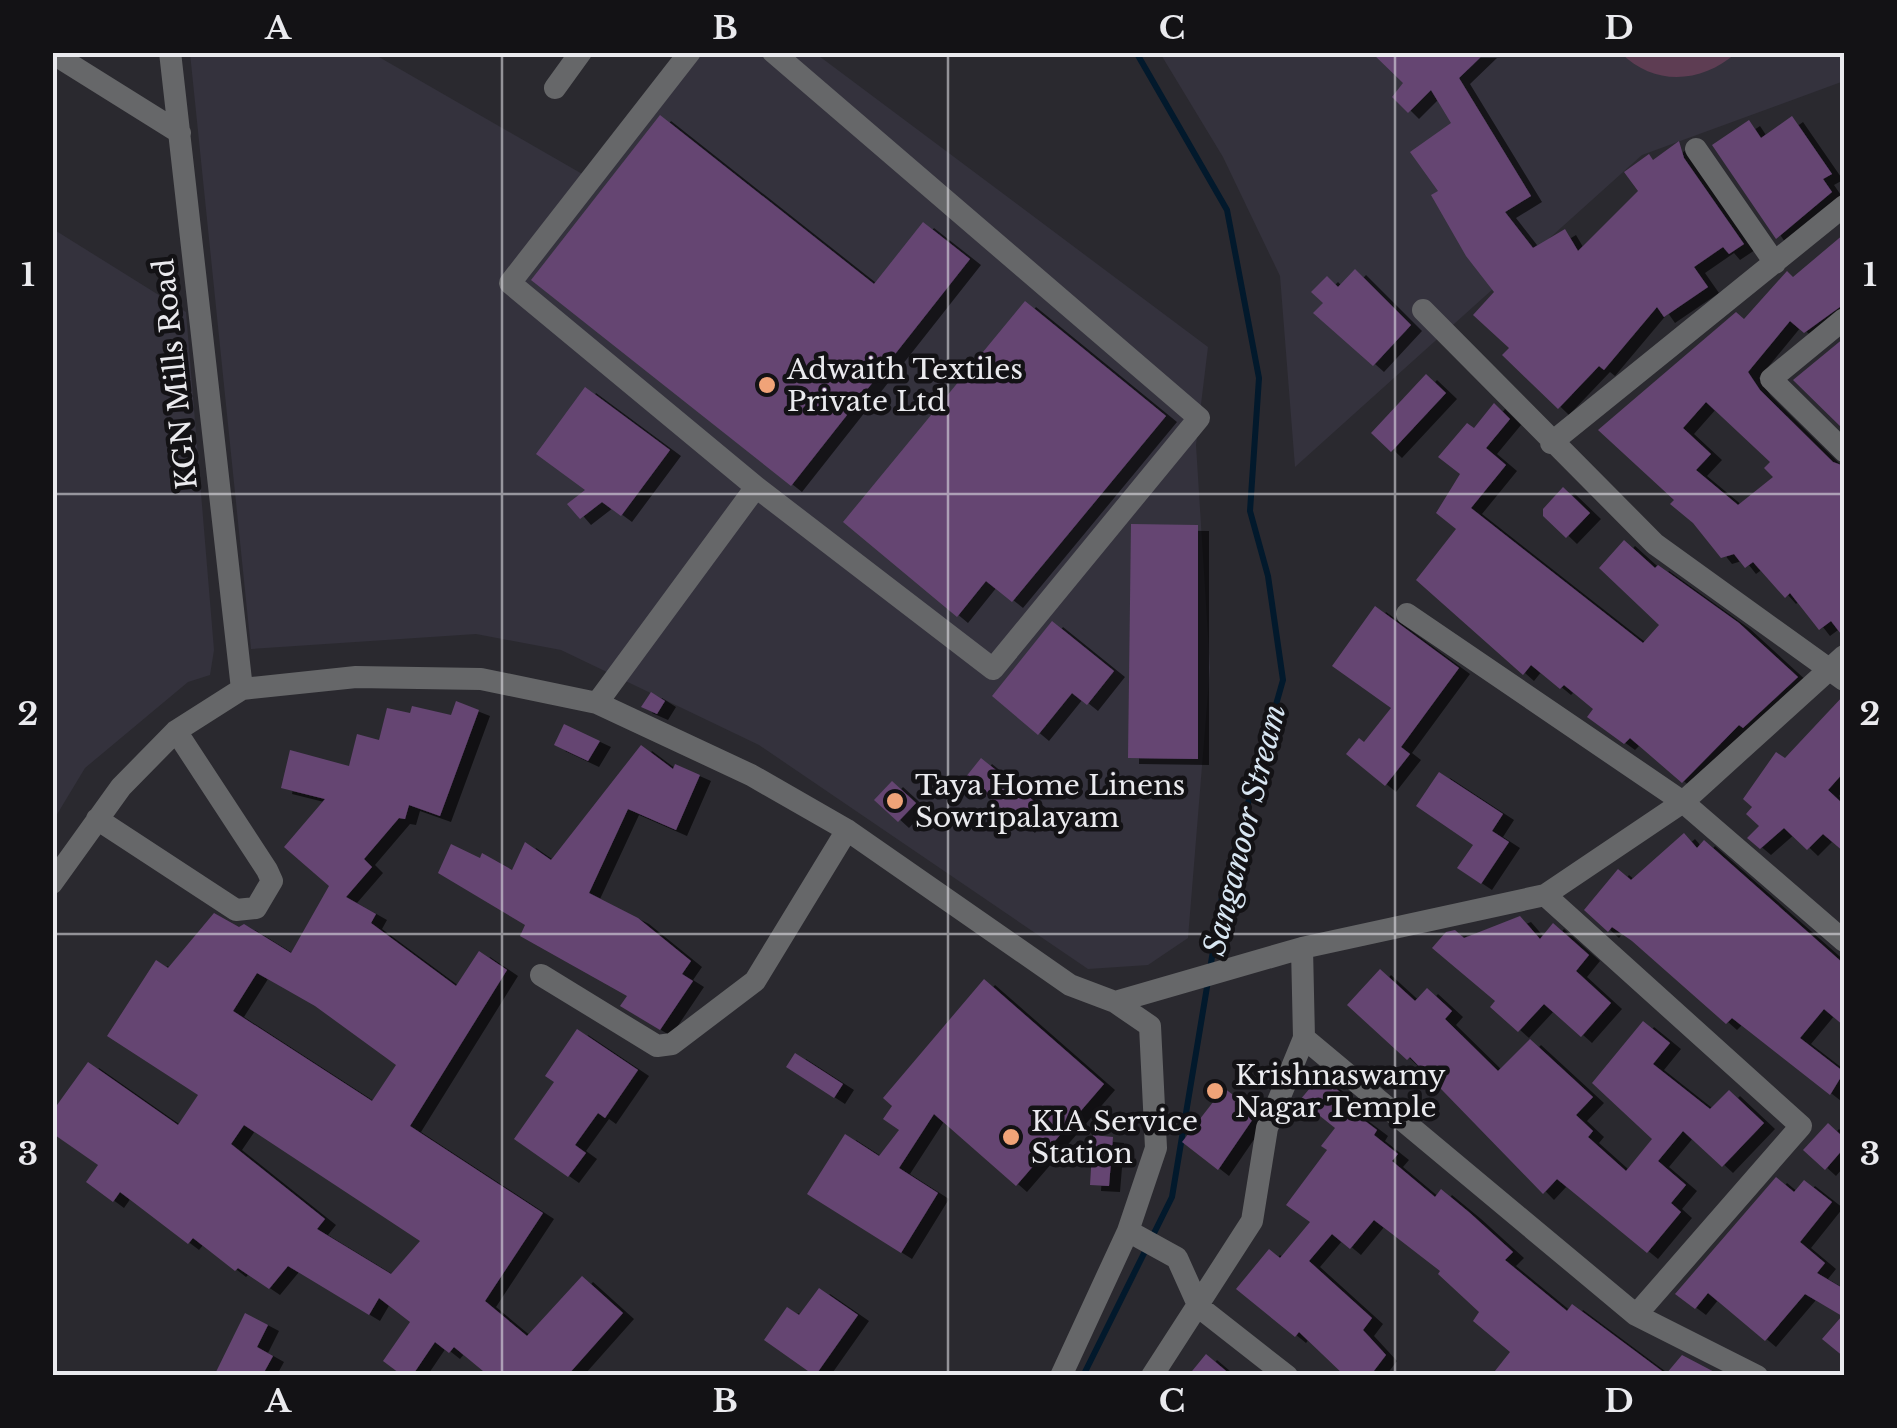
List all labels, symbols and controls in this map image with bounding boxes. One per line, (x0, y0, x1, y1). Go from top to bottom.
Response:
text: A (264, 8, 292, 48)
text: B (712, 8, 738, 48)
text: C (1159, 8, 1185, 48)
text: D (1604, 8, 1634, 48)
text: 1 (21, 255, 35, 295)
text: 1 (1863, 255, 1877, 295)
street label: KGN Mills Road (146, 257, 205, 491)
place label: Adwaith Textiles Private Ltd (786, 352, 1023, 419)
marker: Adwaith Textiles Private Ltd (756, 374, 778, 396)
text: 2 (18, 694, 38, 734)
text: 2 (1860, 694, 1880, 734)
water label: Sanganoor Stream (1195, 701, 1294, 959)
place label: Taya Home Linens Sowripalayam (915, 768, 1185, 835)
marker: Taya Home Linens Sowripalayam (884, 790, 906, 812)
place label: Krishnaswamy Nagar Temple (1235, 1058, 1446, 1125)
marker: Krishnaswamy Nagar Temple (1204, 1080, 1226, 1102)
place label: KIA Service Station (1031, 1104, 1198, 1171)
marker: KIA Service Station (1000, 1126, 1022, 1148)
text: 3 (18, 1134, 38, 1174)
text: 3 (1860, 1134, 1880, 1174)
text: A (264, 1381, 292, 1421)
text: B (712, 1381, 738, 1421)
text: C (1159, 1381, 1185, 1421)
text: D (1604, 1381, 1634, 1421)

